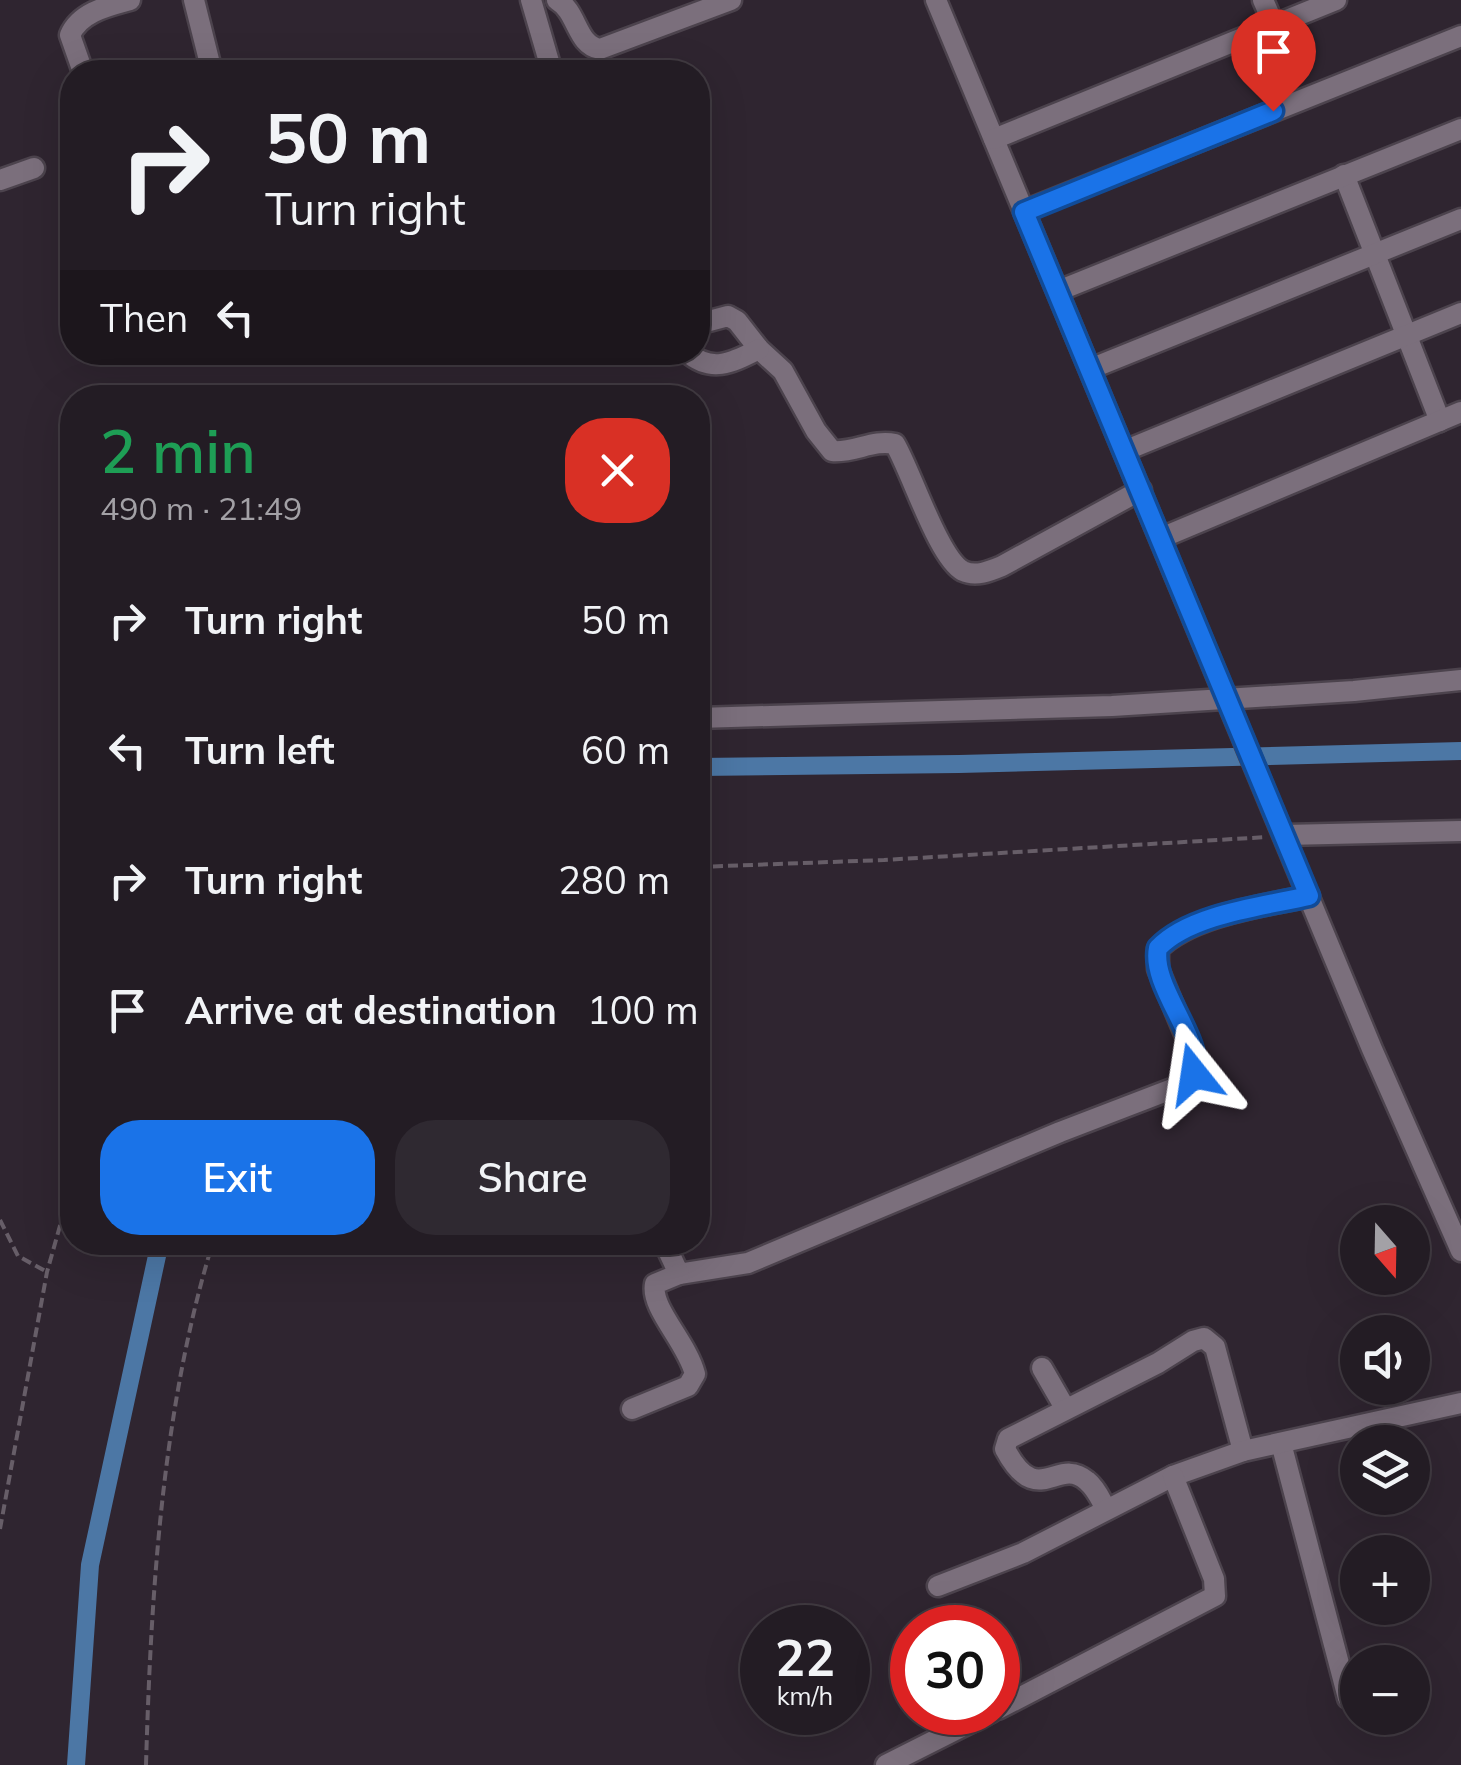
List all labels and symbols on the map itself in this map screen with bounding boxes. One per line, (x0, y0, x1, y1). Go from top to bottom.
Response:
pin (1231, 9, 1316, 112)
position arrow (1142, 1022, 1246, 1126)
north arrow (1340, 1205, 1430, 1295)
speed limit sign: 30 (890, 1605, 1020, 1735)

